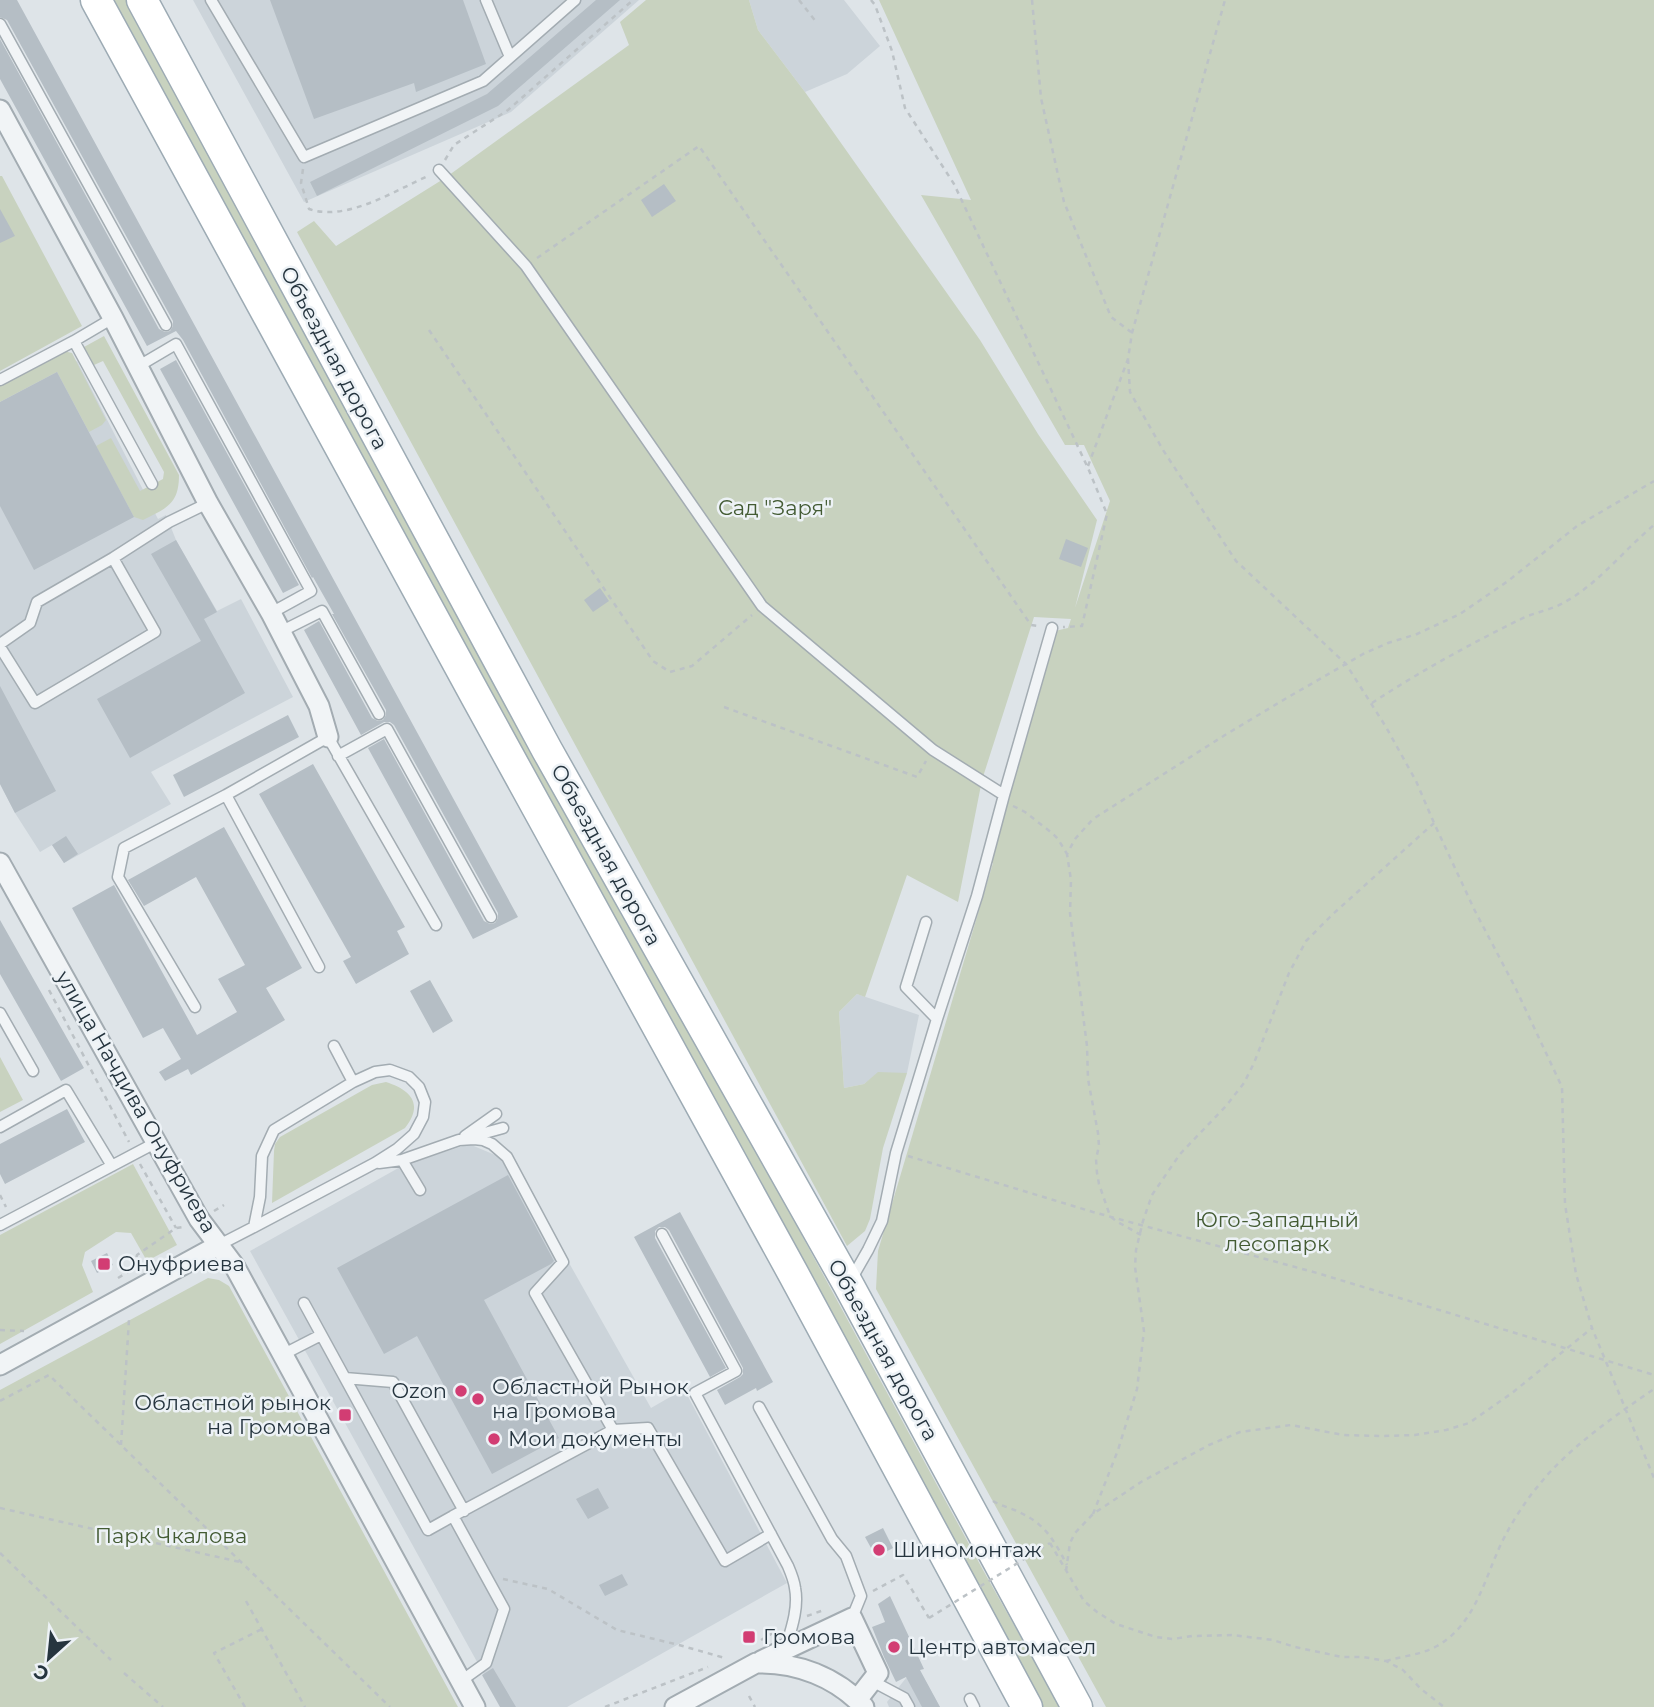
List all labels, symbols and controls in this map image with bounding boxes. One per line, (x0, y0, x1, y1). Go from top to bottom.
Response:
street label: Объездная дорога (276, 262, 393, 454)
park label: Сад "Заря" (718, 495, 832, 520)
street label: Объездная дорога (546, 760, 667, 950)
street label: улица Начдива Онуфриева (50, 965, 222, 1237)
park label: Юго-Западный лесопарк (1195, 1207, 1359, 1256)
place label: Онуфриева (118, 1251, 245, 1276)
street label: Объездная дорога (823, 1255, 944, 1445)
marker: Онуфриева (96, 1256, 112, 1272)
place label: Областной Рынок на Громова (492, 1374, 689, 1423)
place label: Ozon (391, 1378, 447, 1403)
marker: Ozon (453, 1383, 469, 1399)
place label: Областной рынок на Громова (134, 1390, 331, 1439)
marker: Областной Рынок на Громова (470, 1391, 486, 1407)
marker: Областной рынок на Громова (337, 1407, 353, 1423)
place label: Мои документы (508, 1426, 682, 1451)
marker: Мои документы (486, 1431, 502, 1447)
park label: Парк Чкалова (95, 1523, 247, 1548)
place label: Шиномонтаж (893, 1537, 1042, 1562)
marker: Шиномонтаж (871, 1542, 887, 1558)
north arrow (14, 1623, 84, 1693)
place label: Громова (763, 1624, 855, 1649)
marker: Громова (741, 1629, 757, 1645)
place label: Центр автомасел (908, 1634, 1096, 1659)
marker: Центр автомасел (886, 1639, 902, 1655)
text: С (30, 1659, 53, 1686)

